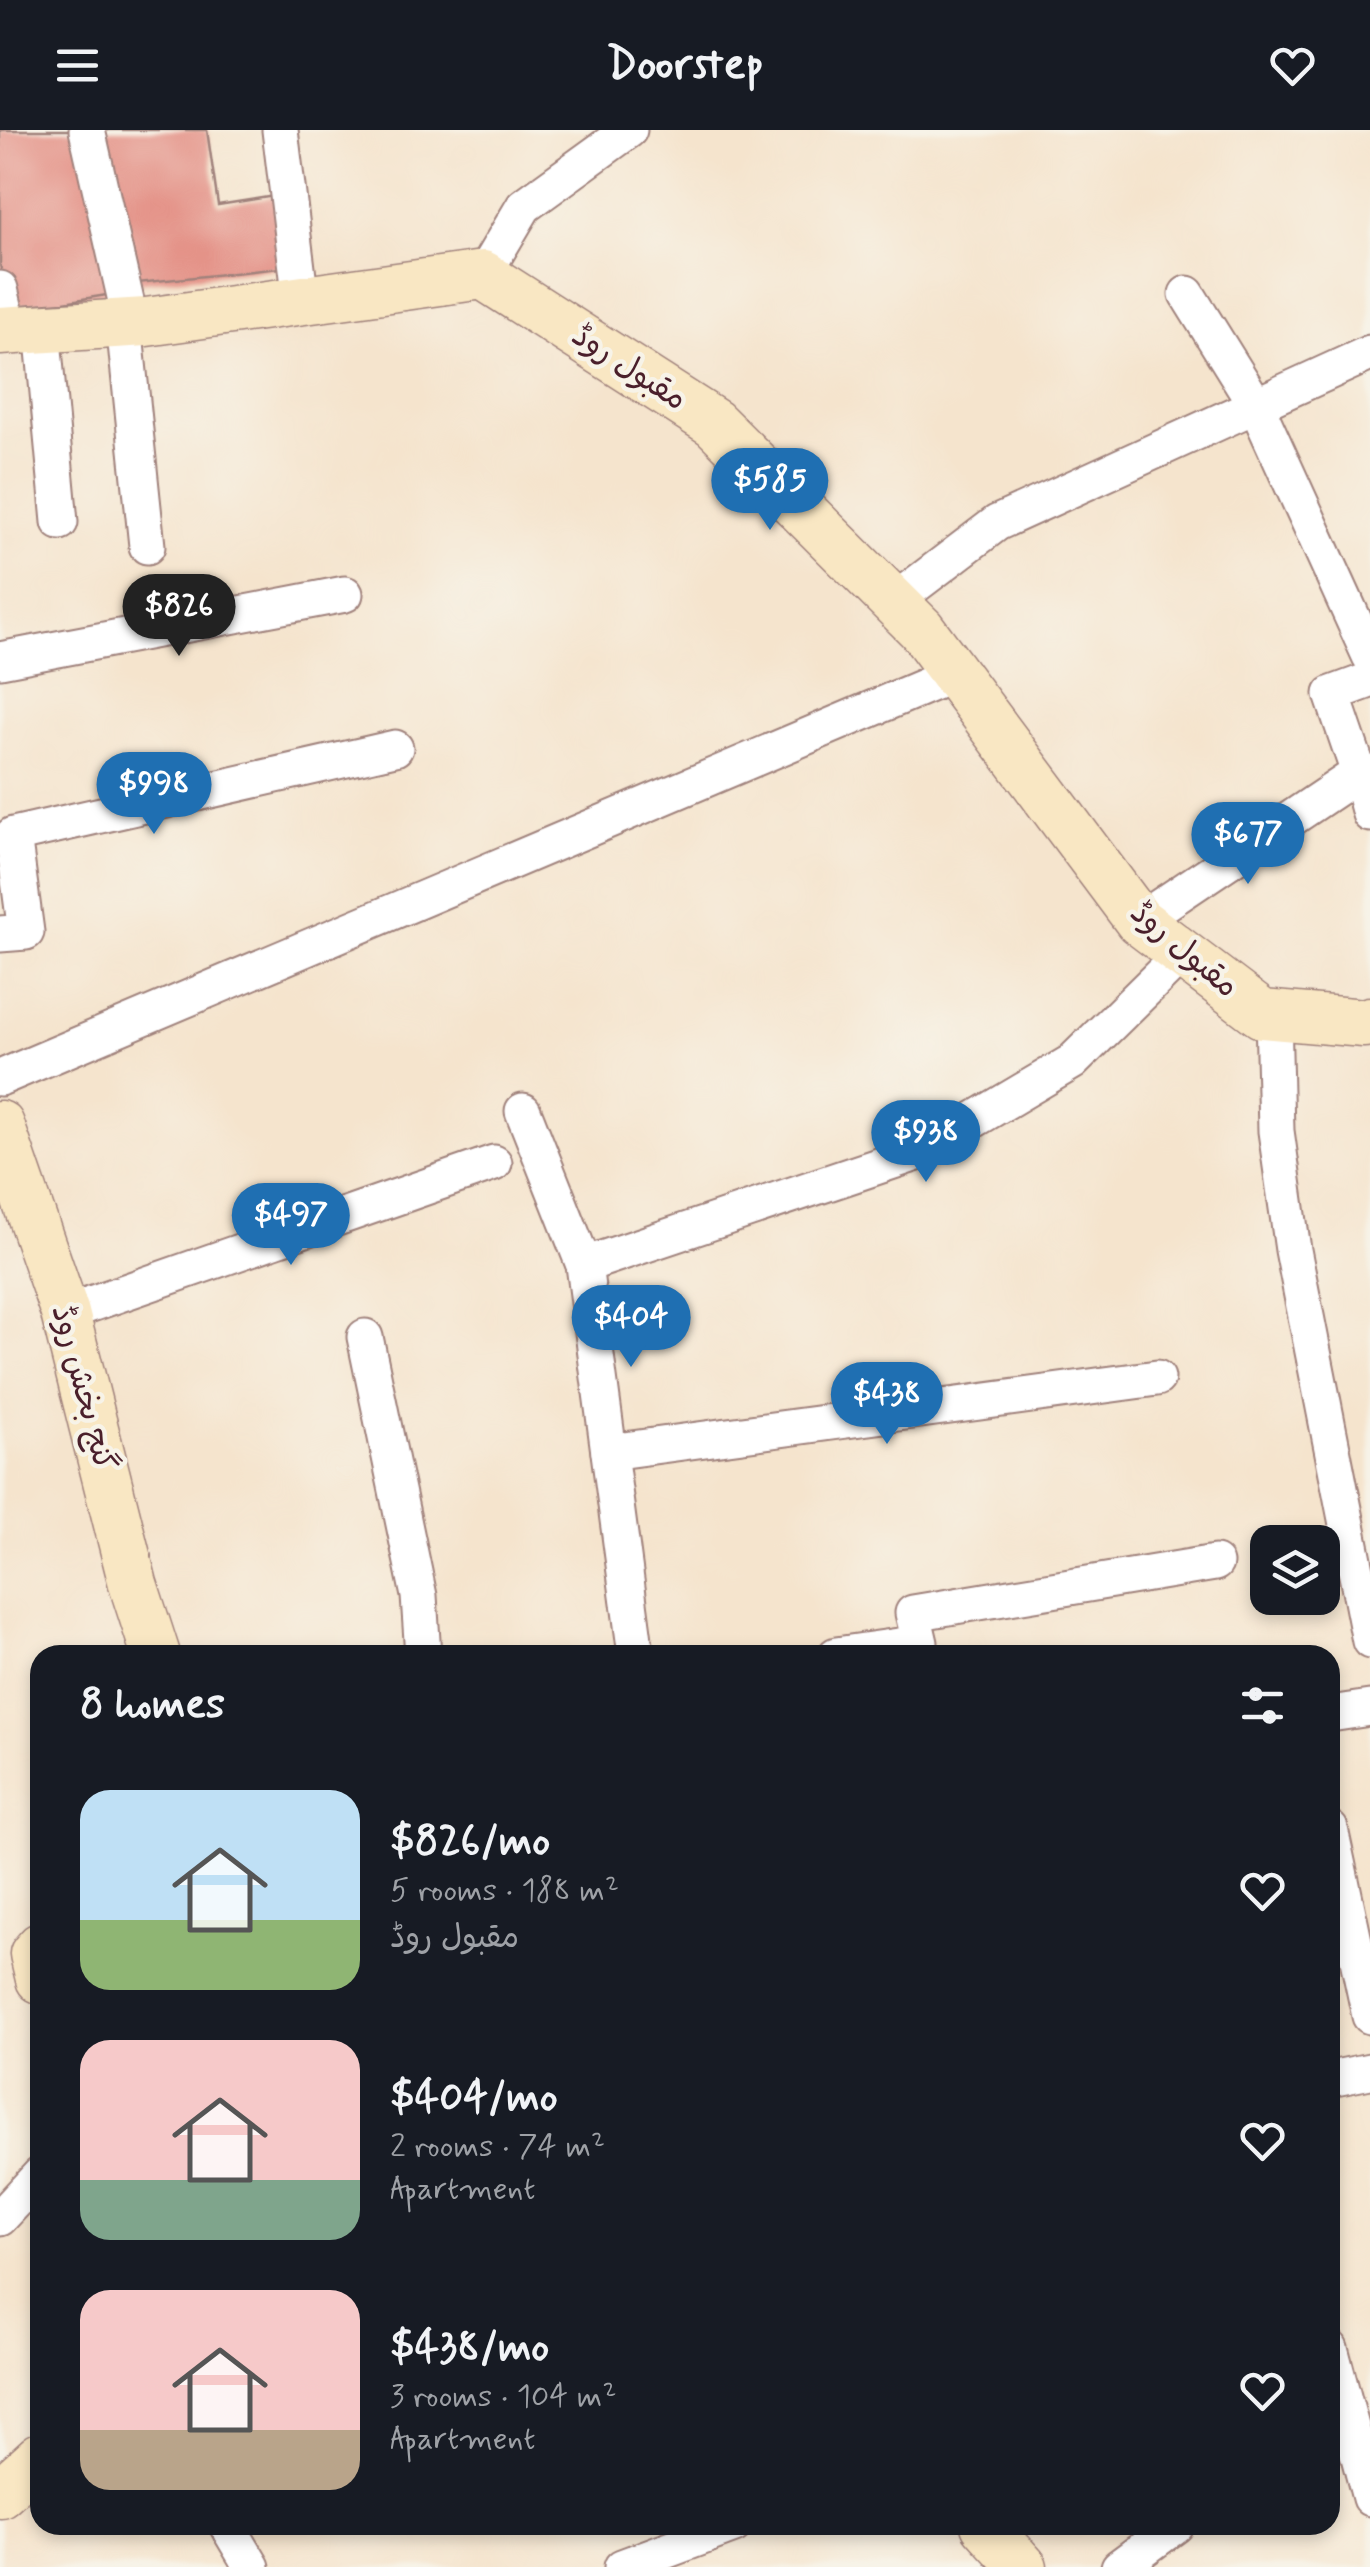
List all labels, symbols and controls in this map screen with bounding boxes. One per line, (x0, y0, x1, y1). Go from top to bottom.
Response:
text: Doorstep (606, 36, 764, 95)
icon: menu (50, 38, 105, 93)
icon: heart (1265, 38, 1320, 93)
street label: مقبول روڈ (563, 315, 695, 421)
pin: $585 (711, 448, 829, 533)
text: $585 (733, 459, 807, 501)
pin: $826 (120, 574, 238, 659)
text: $826 (145, 585, 213, 627)
pin: $998 (95, 752, 213, 837)
text: $998 (119, 763, 189, 805)
pin: $677 (1189, 802, 1307, 887)
text: $677 (1213, 813, 1283, 855)
street label: مقبول روڈ (1121, 892, 1247, 1008)
pin: $938 (867, 1100, 985, 1185)
text: $938 (893, 1111, 959, 1153)
pin: $497 (232, 1183, 350, 1268)
text: $497 (254, 1194, 328, 1236)
pin: $404 (572, 1285, 690, 1370)
text: $404 (594, 1296, 668, 1338)
street label: گنج بخش روڈ (41, 1300, 125, 1476)
pin: $438 (828, 1362, 946, 1447)
text: $438 (853, 1373, 921, 1415)
map controls (1250, 1525, 1340, 1615)
button: layers (1250, 1525, 1340, 1615)
text: 8 homes (80, 1678, 225, 1733)
icon: filters (1235, 1678, 1290, 1733)
text: $826/mo (390, 1815, 550, 1870)
icon: home (160, 1830, 280, 1950)
icon: heart (1235, 1863, 1290, 1918)
text: 5 rooms · 188 m² (390, 1870, 619, 1912)
text: مقبول روڈ (390, 1917, 519, 1959)
text: $404/mo (390, 2071, 558, 2126)
icon: home (160, 2080, 280, 2200)
icon: heart (1235, 2113, 1290, 2168)
text: 2 rooms · 74 m² (390, 2126, 605, 2168)
text: Apartment (390, 2168, 535, 2210)
text: $438/mo (390, 2321, 549, 2376)
icon: home (160, 2330, 280, 2450)
icon: heart (1235, 2363, 1290, 2418)
text: 3 rooms · 104 m² (390, 2376, 616, 2418)
text: Apartment (390, 2418, 535, 2460)

